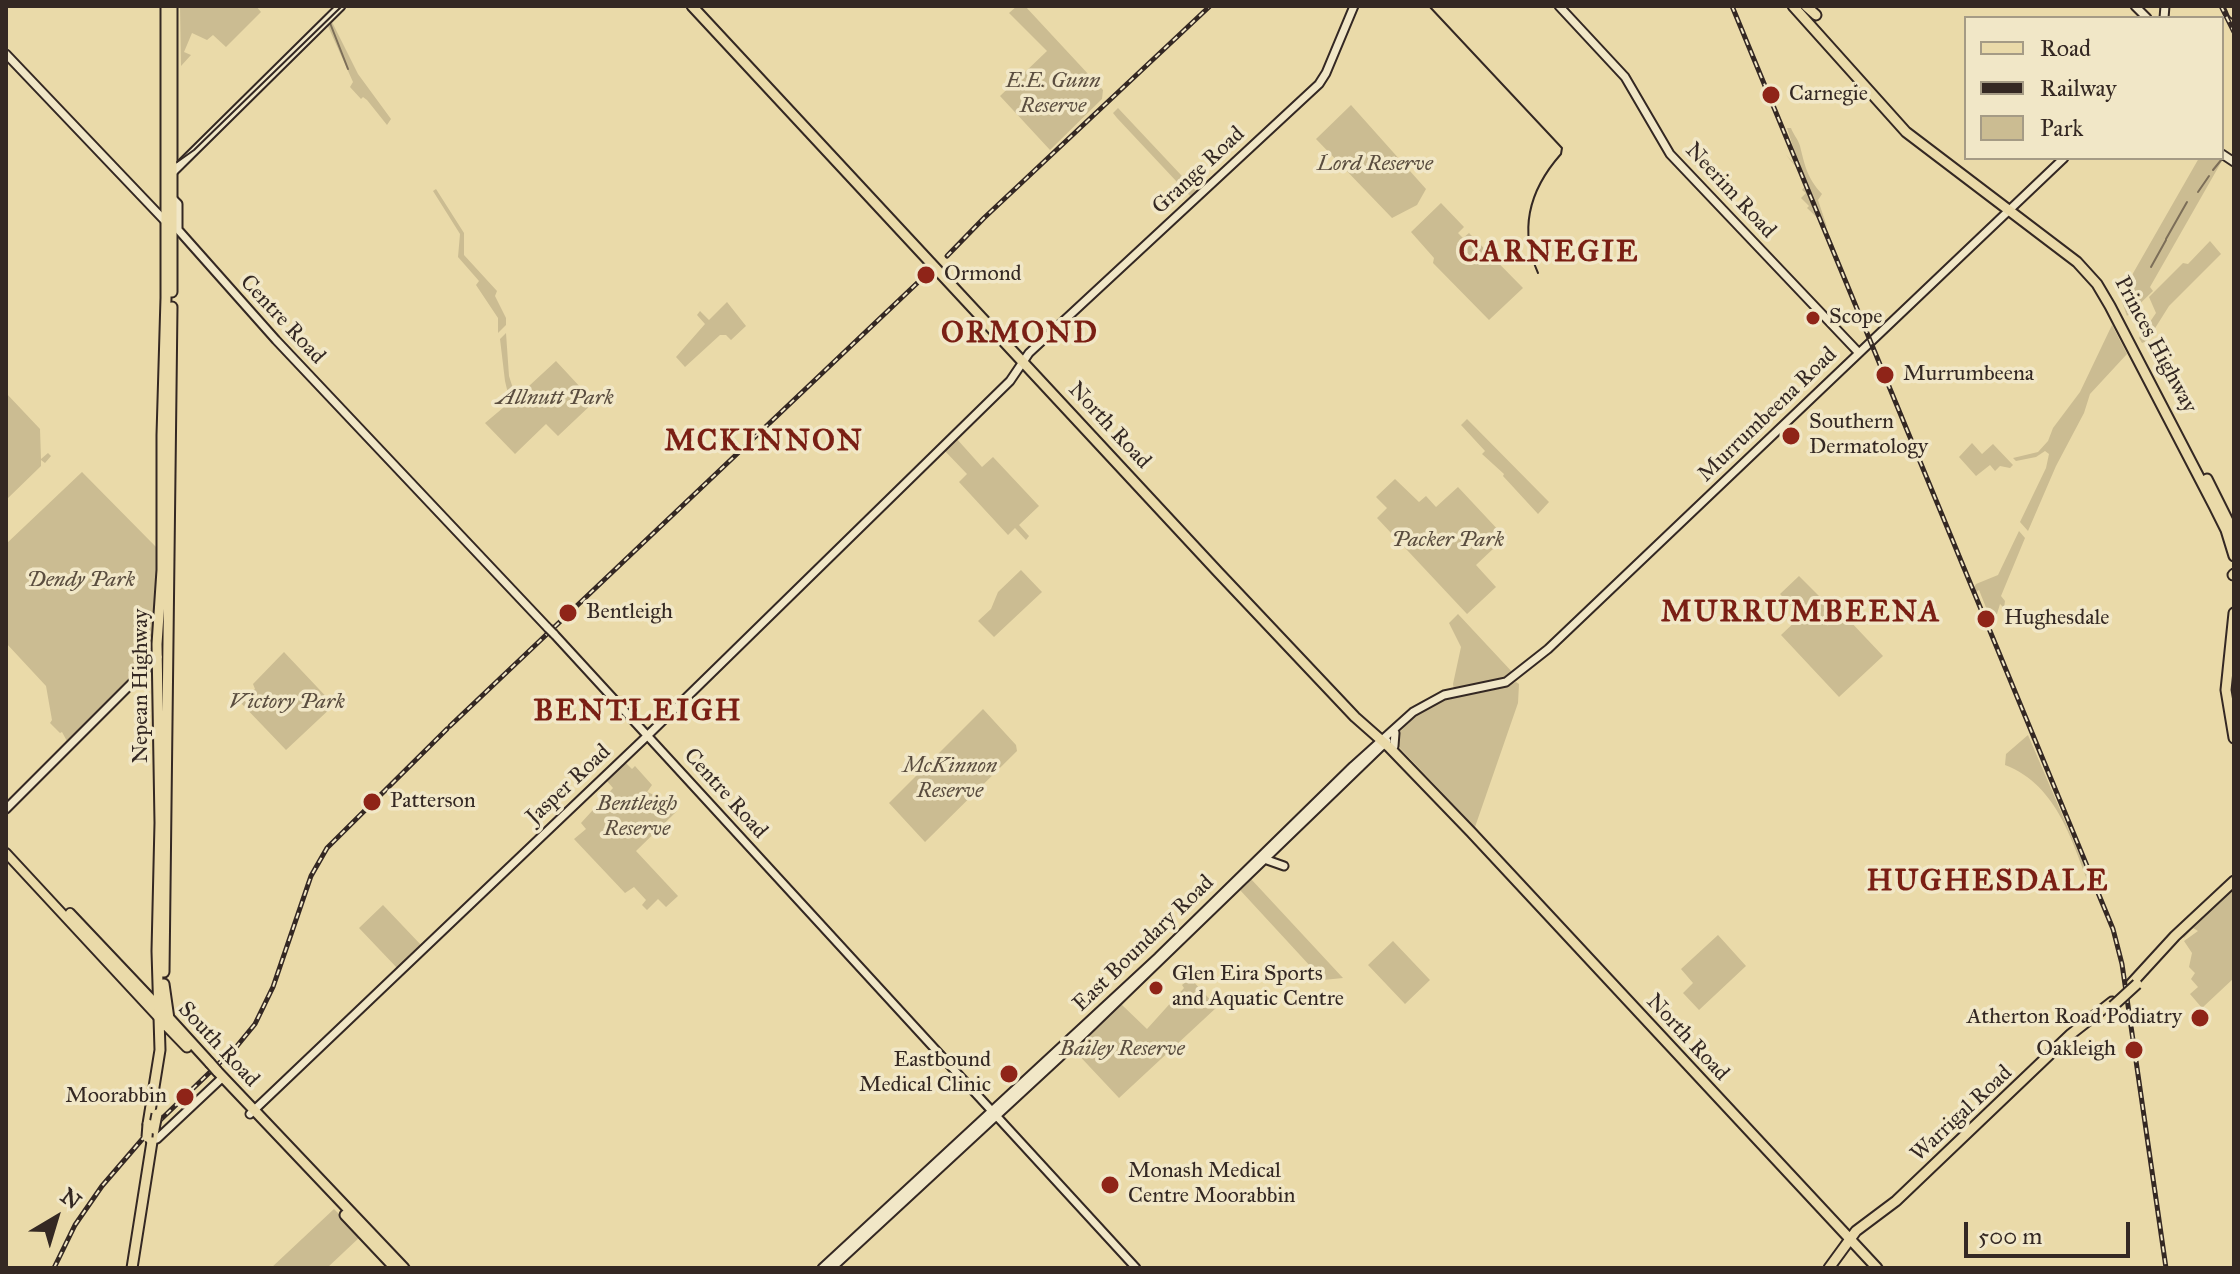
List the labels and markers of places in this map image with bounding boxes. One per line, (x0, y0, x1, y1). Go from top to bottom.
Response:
place label: Carnegie (1789, 82, 1868, 108)
marker: Carnegie (1760, 84, 1782, 106)
place label: Ormond (944, 262, 1022, 288)
marker: Ormond (915, 264, 937, 286)
place label: Scope (1829, 305, 1882, 331)
marker: Scope (1804, 309, 1822, 327)
place label: Murrumbeena (1903, 362, 2034, 388)
marker: Murrumbeena (1874, 364, 1896, 386)
place label: Southern Dermatology (1809, 410, 1928, 462)
marker: Southern Dermatology (1780, 425, 1802, 447)
place label: Bentleigh (586, 600, 673, 626)
marker: Bentleigh (557, 602, 579, 624)
place label: Hughesdale (2004, 606, 2109, 632)
marker: Hughesdale (1975, 608, 1997, 630)
place label: Patterson (390, 789, 476, 815)
marker: Patterson (361, 791, 383, 813)
place label: Glen Eira Sports and Aquatic Centre (1172, 962, 1344, 1014)
marker: Glen Eira Sports and Aquatic Centre (1147, 979, 1165, 997)
place label: Atherton Road Podiatry (1967, 1005, 2182, 1031)
marker: Atherton Road Podiatry (2189, 1007, 2211, 1029)
place label: Oakleigh (2036, 1037, 2116, 1063)
marker: Oakleigh (2123, 1039, 2145, 1061)
place label: Eastbound Medical Clinic (859, 1048, 991, 1100)
marker: Eastbound Medical Clinic (998, 1063, 1020, 1085)
place label: Moorabbin (65, 1084, 167, 1110)
marker: Moorabbin (174, 1086, 196, 1108)
place label: Monash Medical Centre Moorabbin (1128, 1159, 1295, 1210)
marker: Monash Medical Centre Moorabbin (1099, 1174, 1121, 1196)

